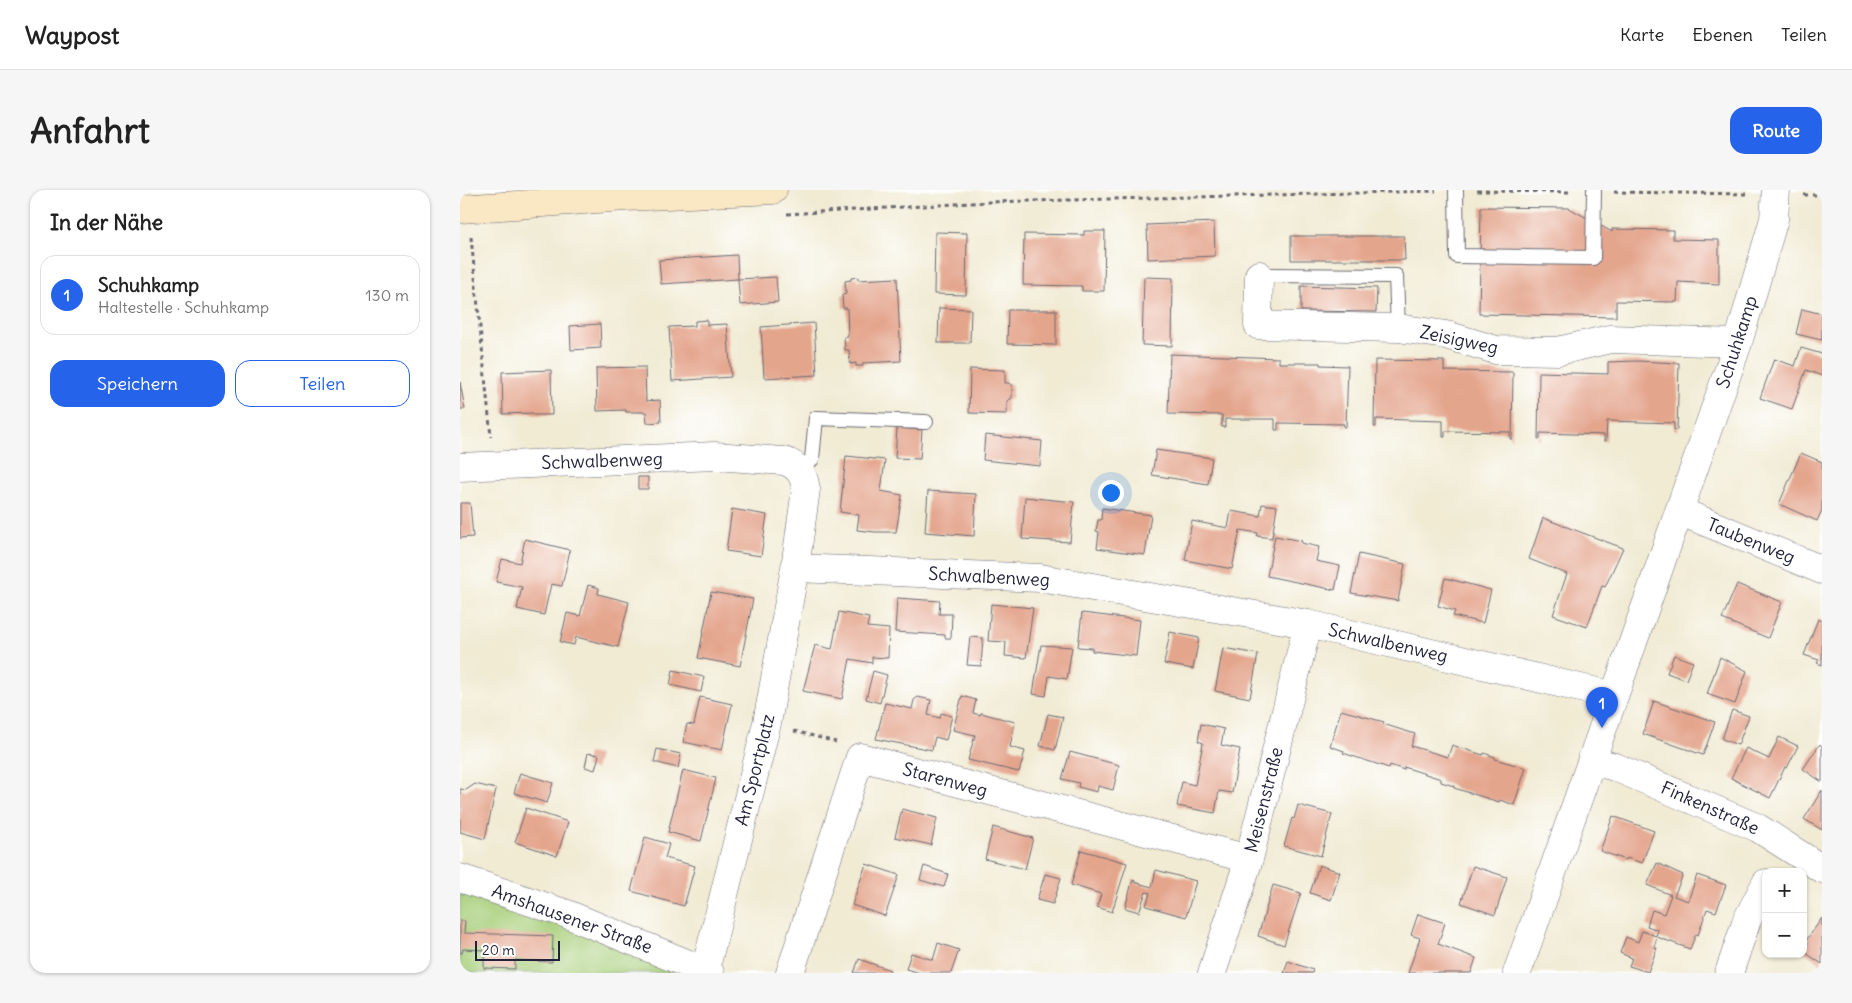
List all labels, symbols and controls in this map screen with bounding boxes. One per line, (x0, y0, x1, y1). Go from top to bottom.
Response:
text: Waypost (25, 20, 119, 50)
text: Karte (1620, 23, 1664, 46)
text: Ebenen (1692, 23, 1753, 46)
text: Teilen (1781, 23, 1827, 46)
button: Route (1730, 107, 1822, 154)
text: Anfahrt (30, 108, 150, 152)
text: In der Nähe (50, 209, 163, 236)
text: Schuhkamp (98, 273, 199, 297)
text: 1 (64, 285, 70, 305)
text: 130 m (365, 285, 409, 305)
street label: Schuhkamp (1711, 293, 1762, 391)
text: Haltestelle · Schuhkamp (98, 297, 269, 317)
street label: Zeisigweg (1418, 320, 1500, 359)
button: Speichern (50, 360, 225, 407)
button: Teilen (235, 360, 410, 407)
street label: Schwalbenweg (541, 447, 663, 474)
your location (1098, 480, 1124, 506)
street label: Taubenweg (1704, 512, 1799, 569)
street label: Schwalbenweg (928, 562, 1050, 591)
street label: Schwalbenweg (1326, 618, 1450, 667)
pin: 1 (1586, 687, 1618, 728)
street label: Am Sportplatz (729, 711, 780, 828)
street label: Meisenstraße (1239, 745, 1288, 855)
street label: Starenweg (900, 757, 990, 802)
street label: Finkenstraße (1658, 776, 1763, 839)
map controls (1762, 868, 1807, 958)
button: + (1762, 868, 1807, 913)
street label: Amshausener Straße (489, 879, 655, 958)
button: − (1762, 913, 1807, 958)
scale bar (475, 938, 560, 961)
text: 20 m (482, 941, 515, 959)

